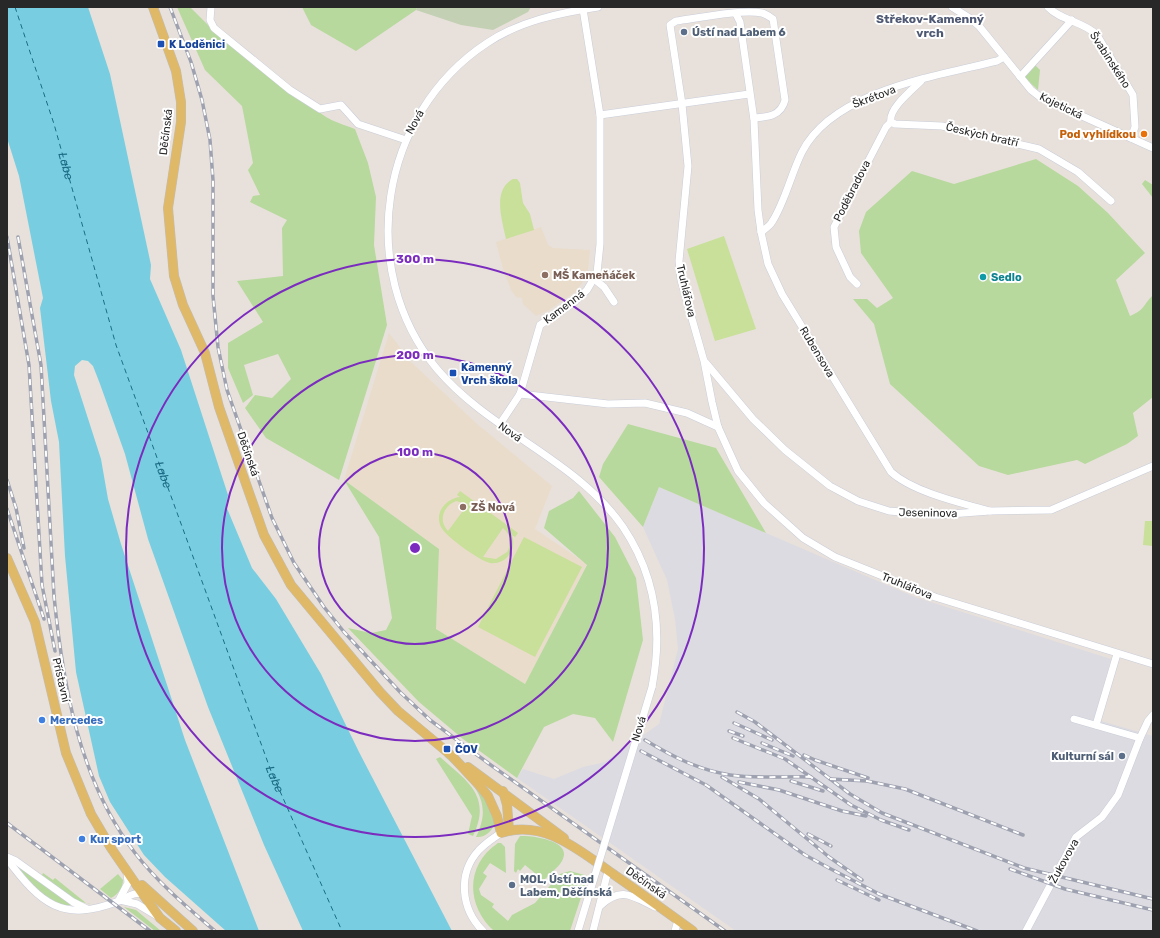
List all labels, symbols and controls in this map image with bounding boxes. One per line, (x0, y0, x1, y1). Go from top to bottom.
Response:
district label: Střekov-Kamenný vrch (876, 12, 984, 40)
place label: Ústí nad Labem 6 (692, 26, 786, 39)
marker: Ústí nad Labem 6 (679, 27, 689, 37)
street label: Švabinského (1087, 29, 1133, 91)
place label: K Loděnici (169, 38, 225, 51)
marker: K Loděnici (156, 39, 166, 49)
street label: Škrétova (851, 83, 897, 111)
street label: Kojetická (1037, 90, 1085, 122)
street label: Děčínská (157, 108, 175, 156)
street label: Nová (403, 108, 427, 136)
street label: Českých bratří (945, 120, 1021, 150)
place label: Pod vyhlídkou (1059, 128, 1136, 141)
marker: Pod vyhlídkou (1139, 129, 1149, 139)
water label: Labe (55, 151, 76, 182)
street label: Poděbradova (831, 158, 873, 224)
text: 300 m (396, 252, 434, 266)
street label: Truhlářova (674, 263, 698, 319)
place label: MŠ Kameňáček (553, 268, 636, 282)
marker: MŠ Kameňáček (540, 270, 550, 280)
place label: Sedlo (991, 271, 1022, 284)
marker: Sedlo (978, 272, 988, 282)
street label: Kamenná (541, 287, 587, 327)
street label: Rubensova (797, 324, 837, 380)
text: 200 m (396, 348, 434, 362)
place label: Kamenný Vrch škola (461, 361, 518, 387)
marker: Kamenný Vrch škola (448, 368, 458, 378)
street label: Nová (496, 419, 524, 445)
street label: Děčínská (234, 430, 262, 478)
text: 100 m (397, 445, 433, 459)
water label: Labe (152, 459, 175, 490)
place label: ZŠ Nová (471, 500, 515, 514)
marker: ZŠ Nová (458, 502, 468, 512)
street label: Jeseninova (898, 506, 958, 520)
centre of rings (408, 541, 422, 555)
street label: Truhlářova (880, 570, 934, 602)
street label: Přístavní (50, 657, 73, 705)
place label: Mercedes (50, 714, 103, 727)
marker: Mercedes (37, 715, 47, 725)
street label: Nová (629, 715, 649, 743)
place label: ČOV (455, 742, 478, 756)
marker: ČOV (442, 744, 452, 754)
place label: Kulturní sál (1051, 750, 1114, 763)
marker: Kulturní sál (1117, 751, 1127, 761)
water label: Labe (263, 764, 287, 795)
place label: Kur sport (90, 833, 141, 846)
marker: Kur sport (77, 834, 87, 844)
street label: Žukovova (1047, 837, 1081, 885)
street label: Děčínská (623, 864, 669, 902)
place label: MOL, Ústí nad Labem, Děčínská (520, 873, 612, 899)
marker: MOL, Ústí nad Labem, Děčínská (507, 880, 517, 890)

